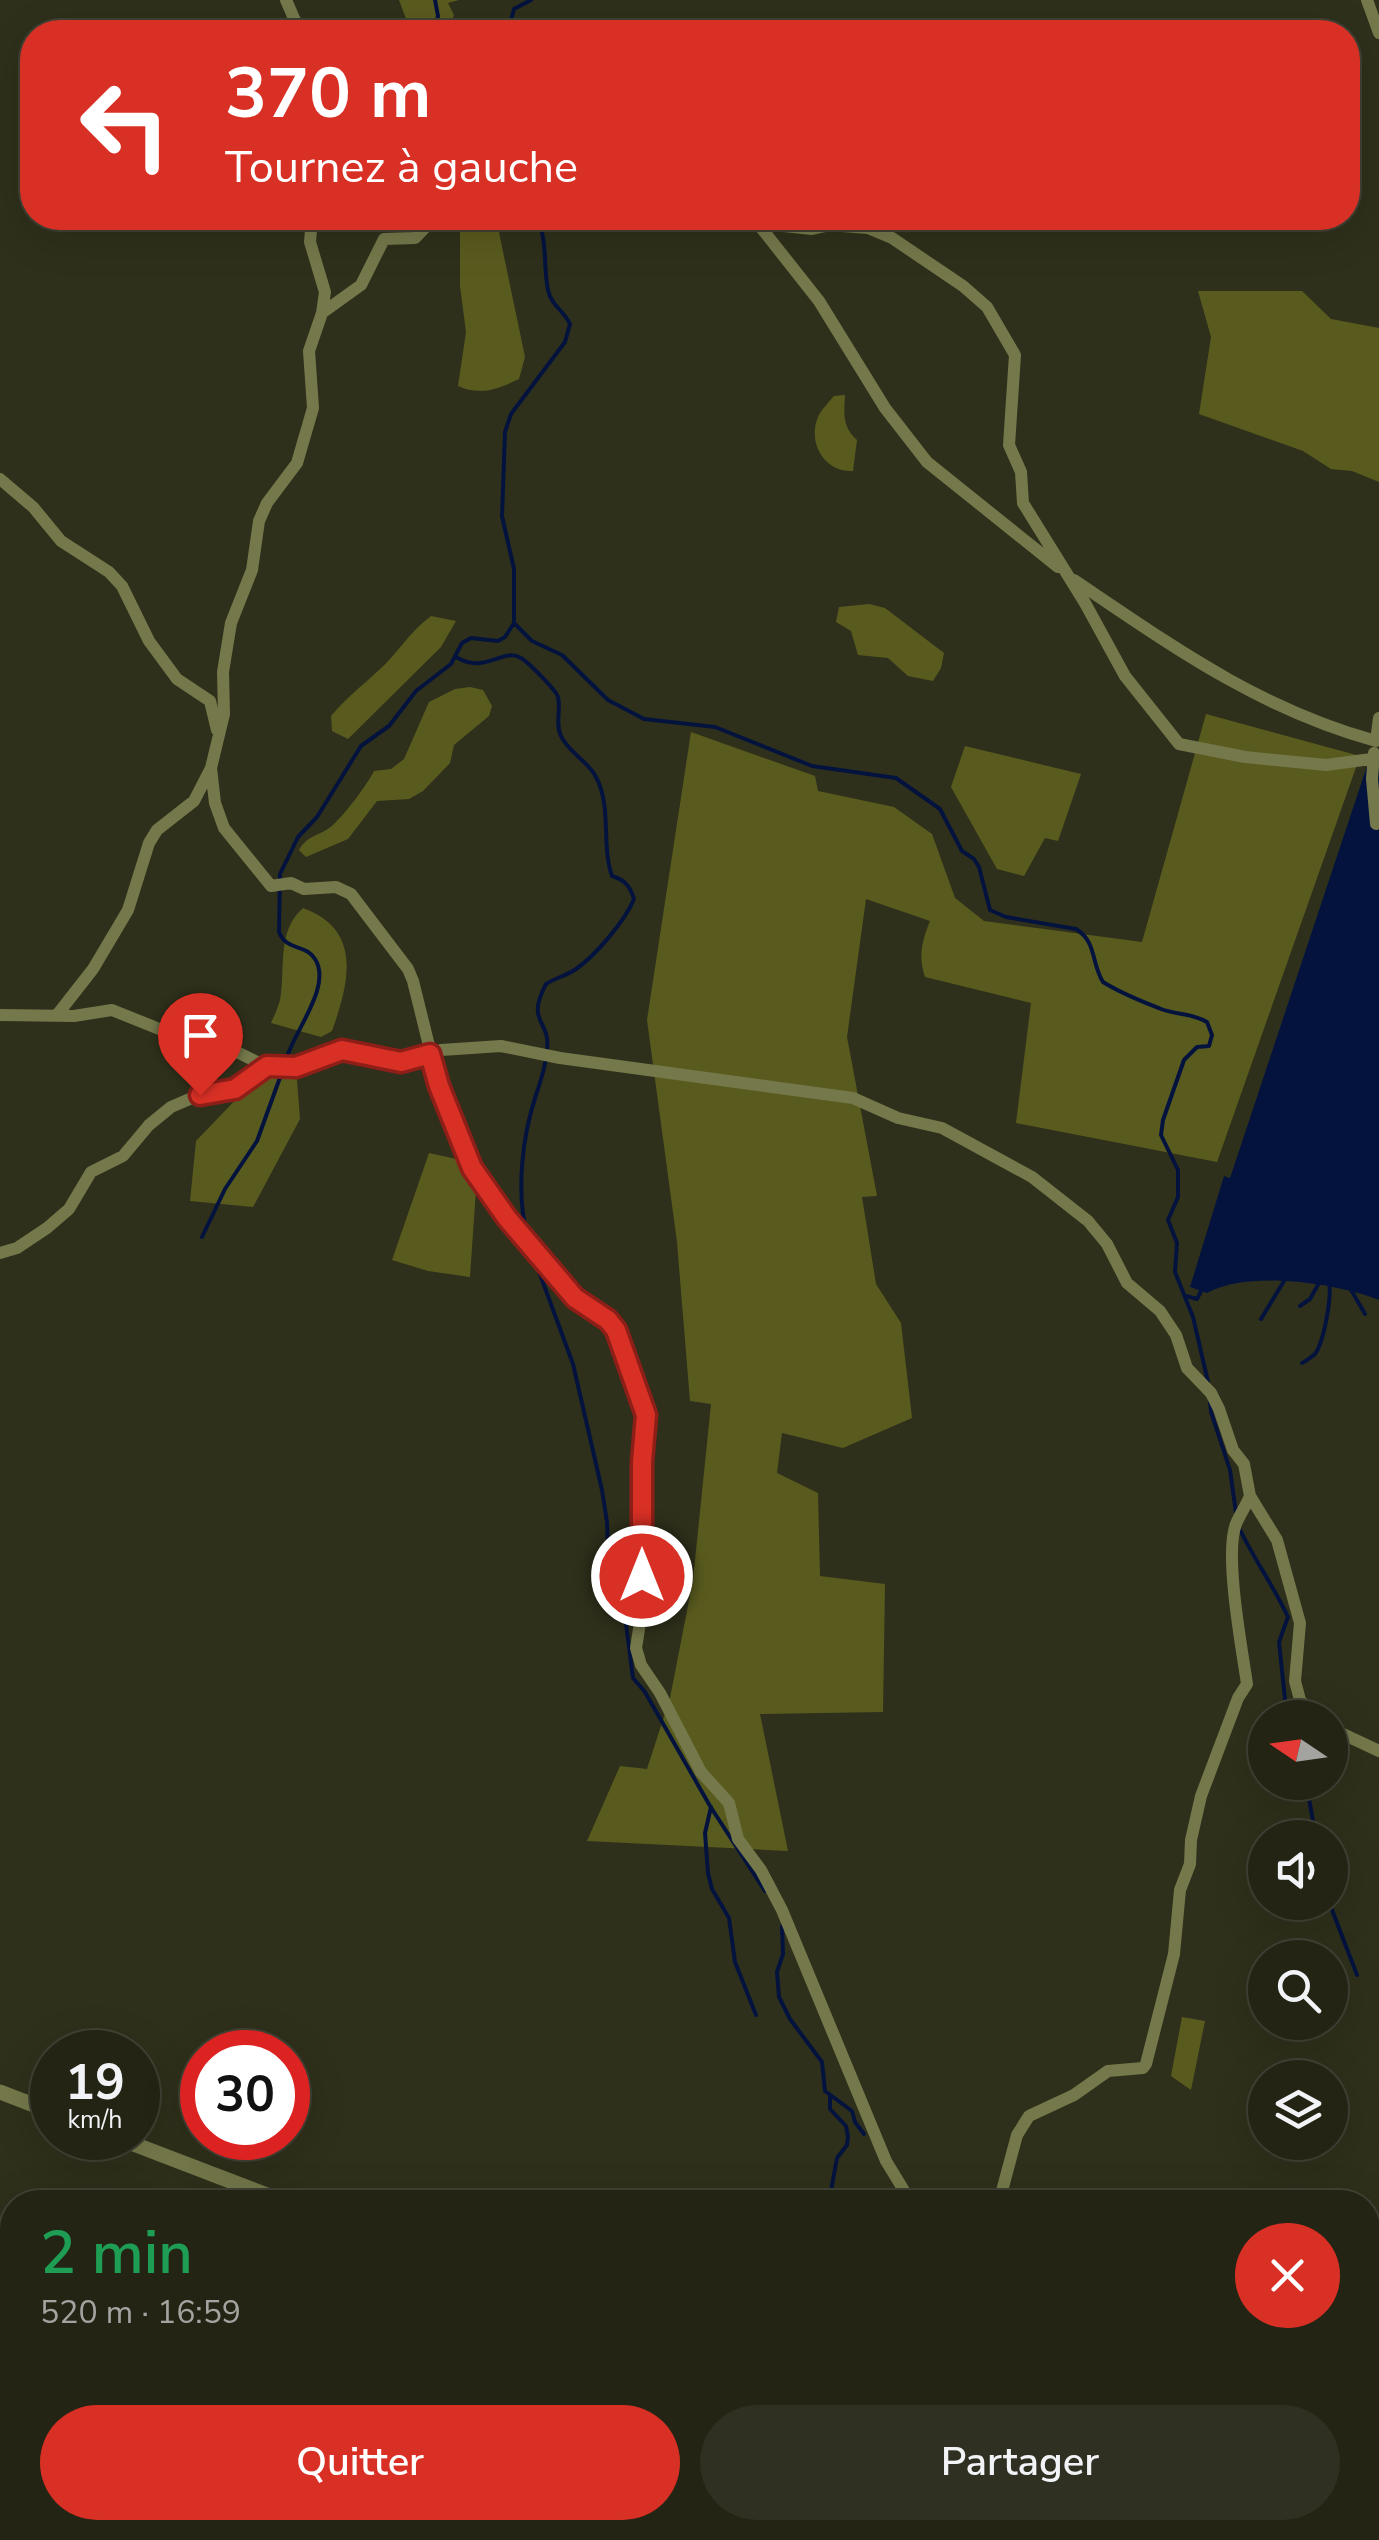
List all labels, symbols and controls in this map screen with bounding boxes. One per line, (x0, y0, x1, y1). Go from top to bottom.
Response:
text: 370 m (225, 46, 431, 142)
icon: left (60, 60, 190, 190)
text: Tournez à gauche (225, 137, 578, 198)
pin (158, 993, 243, 1096)
icon: arrive (173, 1008, 228, 1063)
position arrow (590, 1524, 694, 1628)
north arrow (1248, 1700, 1348, 1800)
map controls (1248, 1700, 1348, 2160)
button: sound (1248, 1820, 1348, 1920)
button: search (1248, 1940, 1348, 2040)
speed limit sign: 30 (180, 2030, 310, 2160)
text: 19 (65, 2048, 125, 2117)
button: layers (1248, 2060, 1348, 2160)
text: km/h (67, 2103, 123, 2137)
text: 2 min (40, 2212, 193, 2294)
button: close (1235, 2223, 1340, 2328)
text: 520 m · 16:59 (40, 2291, 241, 2334)
button: Quitter (40, 2405, 680, 2520)
button: Partager (700, 2405, 1340, 2520)

